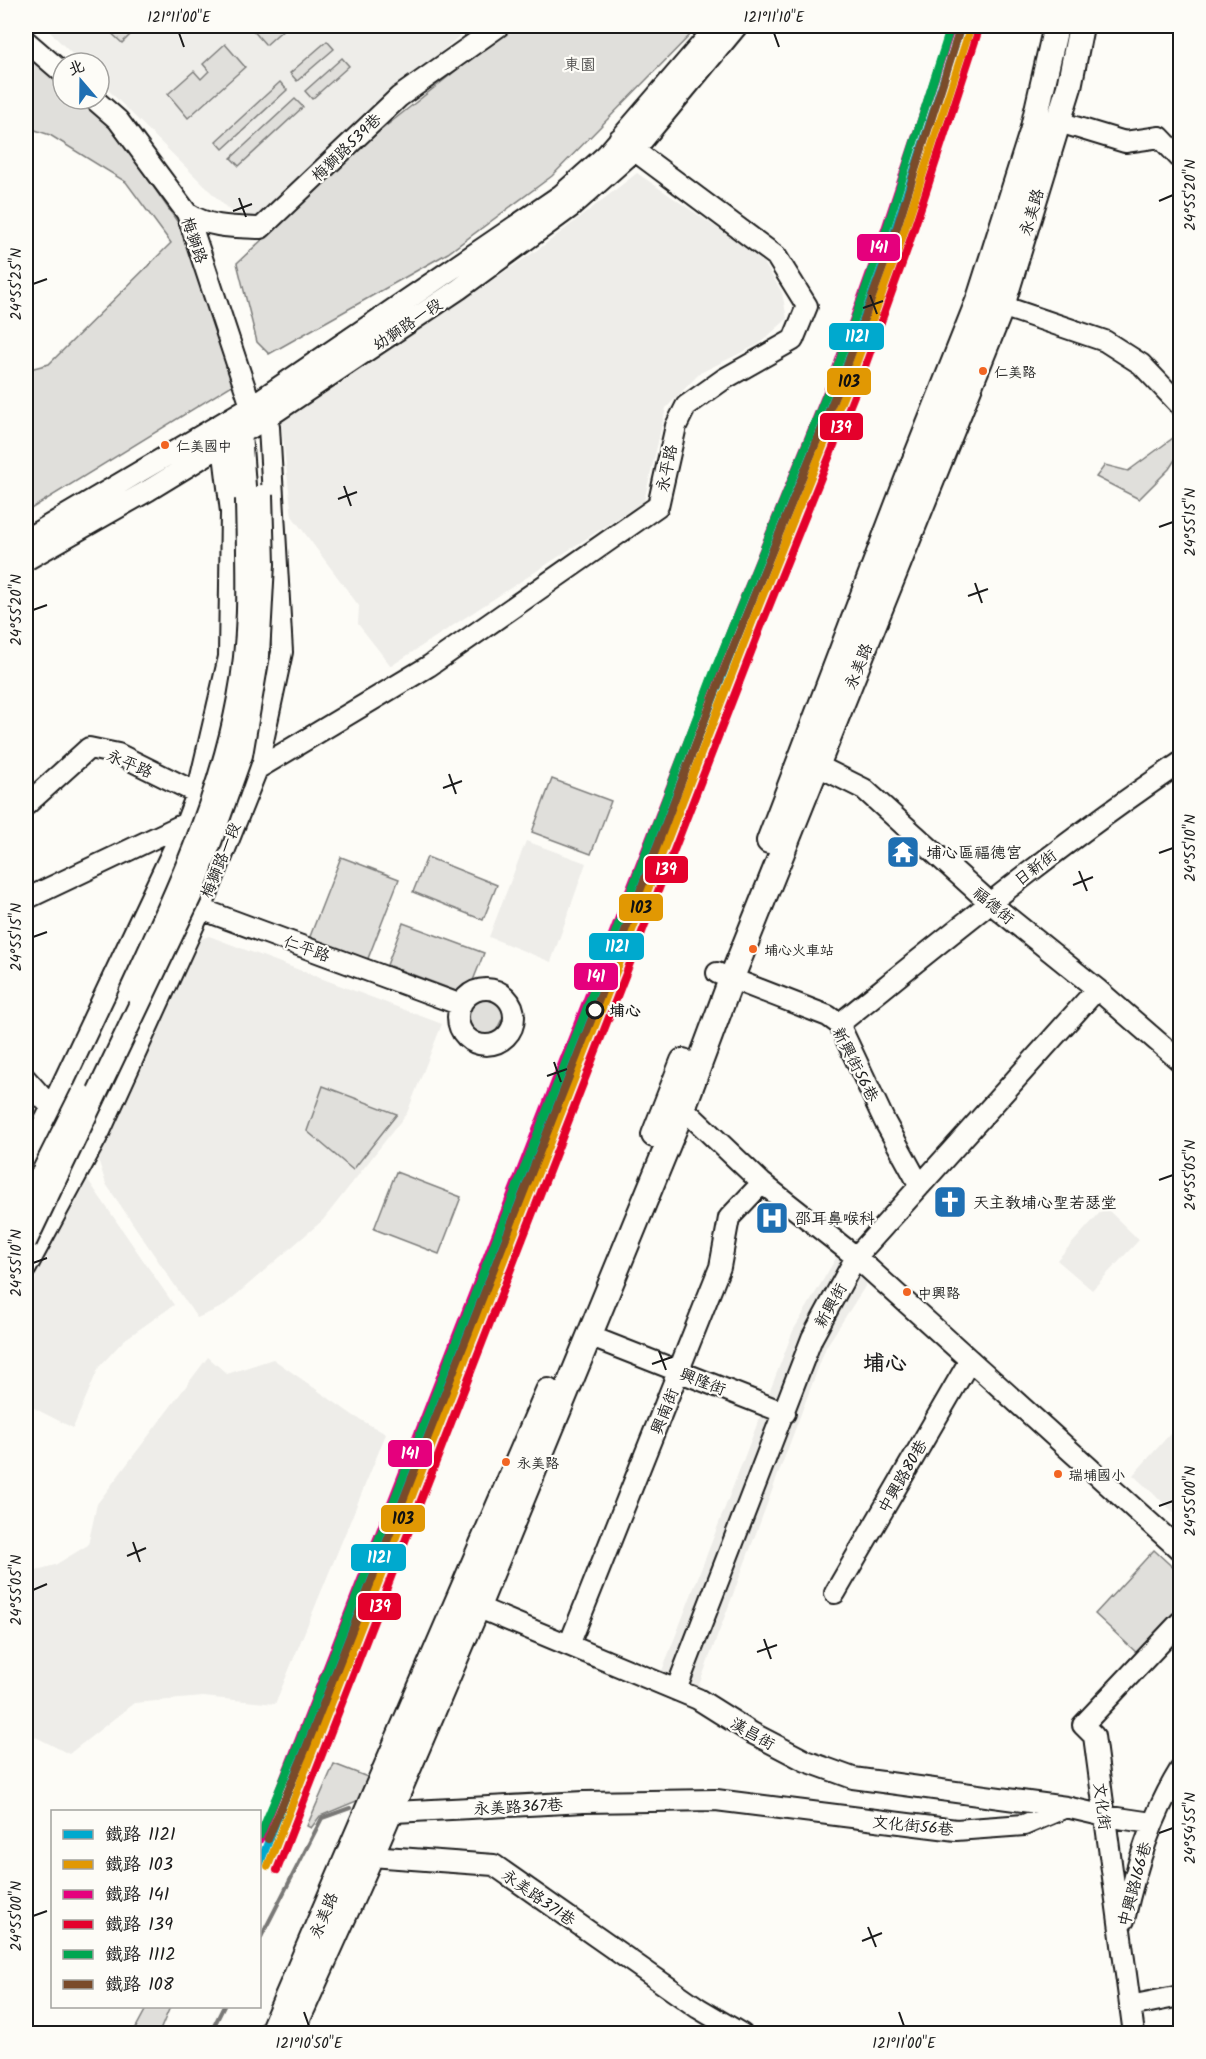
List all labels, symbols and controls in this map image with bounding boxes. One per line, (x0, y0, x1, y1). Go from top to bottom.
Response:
text: 121°11'00"E (147, 6, 212, 30)
text: 121°11'10"E (744, 6, 806, 30)
north arrow (51, 51, 111, 111)
park label: 東園 (564, 53, 596, 78)
text: 北 (65, 54, 88, 83)
street label: 梅獅路539巷 (306, 108, 388, 188)
text: 24°55'20"N (1179, 159, 1203, 231)
street label: 永美路 (1013, 186, 1051, 239)
street label: 梅獅路 (174, 214, 213, 267)
line badge: 141 (856, 233, 901, 262)
text: 141 (870, 236, 888, 261)
text: 24°55'25"N (5, 248, 29, 320)
street label: 幼獅路一段 (368, 293, 448, 358)
line badge: 1121 (828, 322, 885, 351)
text: 1121 (845, 325, 869, 350)
place label: 仁美路 (994, 362, 1036, 384)
marker: 仁美路 (977, 365, 989, 377)
line badge: 103 (826, 367, 872, 396)
text: 103 (838, 370, 860, 395)
line badge: 139 (819, 412, 864, 441)
text: 139 (830, 416, 852, 441)
place label: 仁美國中 (176, 436, 232, 458)
marker: 仁美國中 (159, 439, 171, 451)
street label: 永平路 (650, 442, 685, 494)
text: 24°55'15"N (1179, 488, 1203, 556)
text: 24°55'20"N (5, 574, 29, 646)
street label: 永美路 (839, 640, 880, 694)
street label: 永平路 (102, 743, 156, 785)
text: 24°55'10"N (1179, 814, 1203, 882)
street label: 梅獅路一段 (195, 819, 248, 902)
temple icon: 埔心區福德宮 (885, 834, 921, 870)
place label: 埔心區福德宮 (926, 841, 1022, 866)
street label: 日新街 (1009, 844, 1063, 893)
line badge: 139 (644, 855, 689, 884)
text: 139 (655, 858, 677, 883)
street label: 福德街 (967, 881, 1019, 931)
line badge: 103 (618, 893, 664, 922)
text: 103 (630, 896, 652, 921)
text: 24°55'15"N (5, 903, 29, 971)
street label: 仁平路 (280, 929, 333, 969)
line badge: 1121 (588, 932, 645, 961)
text: 1121 (605, 935, 629, 960)
place label: 埔心火車站 (764, 940, 834, 962)
marker: 埔心火車站 (747, 943, 759, 955)
line badge: 141 (573, 962, 619, 991)
text: 141 (587, 965, 605, 990)
place label: 埔心 (609, 999, 641, 1024)
marker: 埔心 (586, 1001, 604, 1019)
street label: 新興街56巷 (825, 1023, 884, 1107)
text: 24°55'05"N (1179, 1139, 1203, 1211)
church icon: 天主教埔心聖若瑟堂 (932, 1184, 968, 1220)
place label: 天主教埔心聖若瑟堂 (973, 1191, 1117, 1216)
hospital icon: 邵耳鼻喉科 (754, 1200, 790, 1236)
place label: 邵耳鼻喉科 (795, 1207, 875, 1232)
text: 24°55'10"N (5, 1229, 29, 1297)
street label: 新興街 (809, 1279, 854, 1333)
place label: 中興路 (918, 1283, 960, 1305)
marker: 中興路 (901, 1286, 913, 1298)
district label: 埔心 (863, 1347, 907, 1382)
street label: 興隆街 (676, 1362, 729, 1403)
street label: 興南街 (645, 1385, 686, 1439)
street label: 中興路80巷 (872, 1435, 935, 1518)
line badge: 141 (387, 1439, 433, 1468)
text: 141 (401, 1442, 419, 1467)
place label: 永美路 (517, 1453, 559, 1475)
marker: 永美路 (500, 1456, 512, 1468)
place label: 瑞埔國小 (1068, 1465, 1125, 1487)
text: 24°55'00"N (1179, 1466, 1203, 1536)
marker: 瑞埔國小 (1052, 1468, 1064, 1480)
line badge: 103 (380, 1504, 426, 1533)
text: 103 (392, 1507, 414, 1532)
line badge: 1121 (350, 1543, 407, 1572)
text: 1121 (367, 1546, 391, 1571)
text: 24°55'05"N (5, 1554, 29, 1626)
line badge: 139 (357, 1592, 402, 1621)
text: 139 (369, 1595, 391, 1620)
street label: 漢昌街 (725, 1711, 779, 1757)
street label: 文化街 (1086, 1781, 1117, 1832)
text: 24°54'55"N (1179, 1792, 1203, 1864)
street label: 永美路367巷 (473, 1793, 563, 1822)
legend (51, 1810, 261, 2008)
street label: 文化街56巷 (871, 1810, 955, 1843)
text: 鐵路 1121 (105, 1821, 176, 1850)
street label: 中興路166巷 (1112, 1839, 1159, 1930)
text: 鐵路 103 (105, 1851, 173, 1880)
street label: 永美路371巷 (496, 1863, 580, 1933)
text: 24°55'00"N (5, 1881, 29, 1951)
text: 鐵路 141 (105, 1881, 169, 1910)
street label: 永美路 (303, 1889, 345, 1943)
text: 鐵路 139 (105, 1911, 173, 1940)
text: 鐵路 1112 (105, 1941, 176, 1970)
text: 鐵路 108 (105, 1971, 174, 2000)
text: 121°10'50"E (276, 2032, 344, 2056)
text: 121°11'00"E (872, 2032, 937, 2056)

